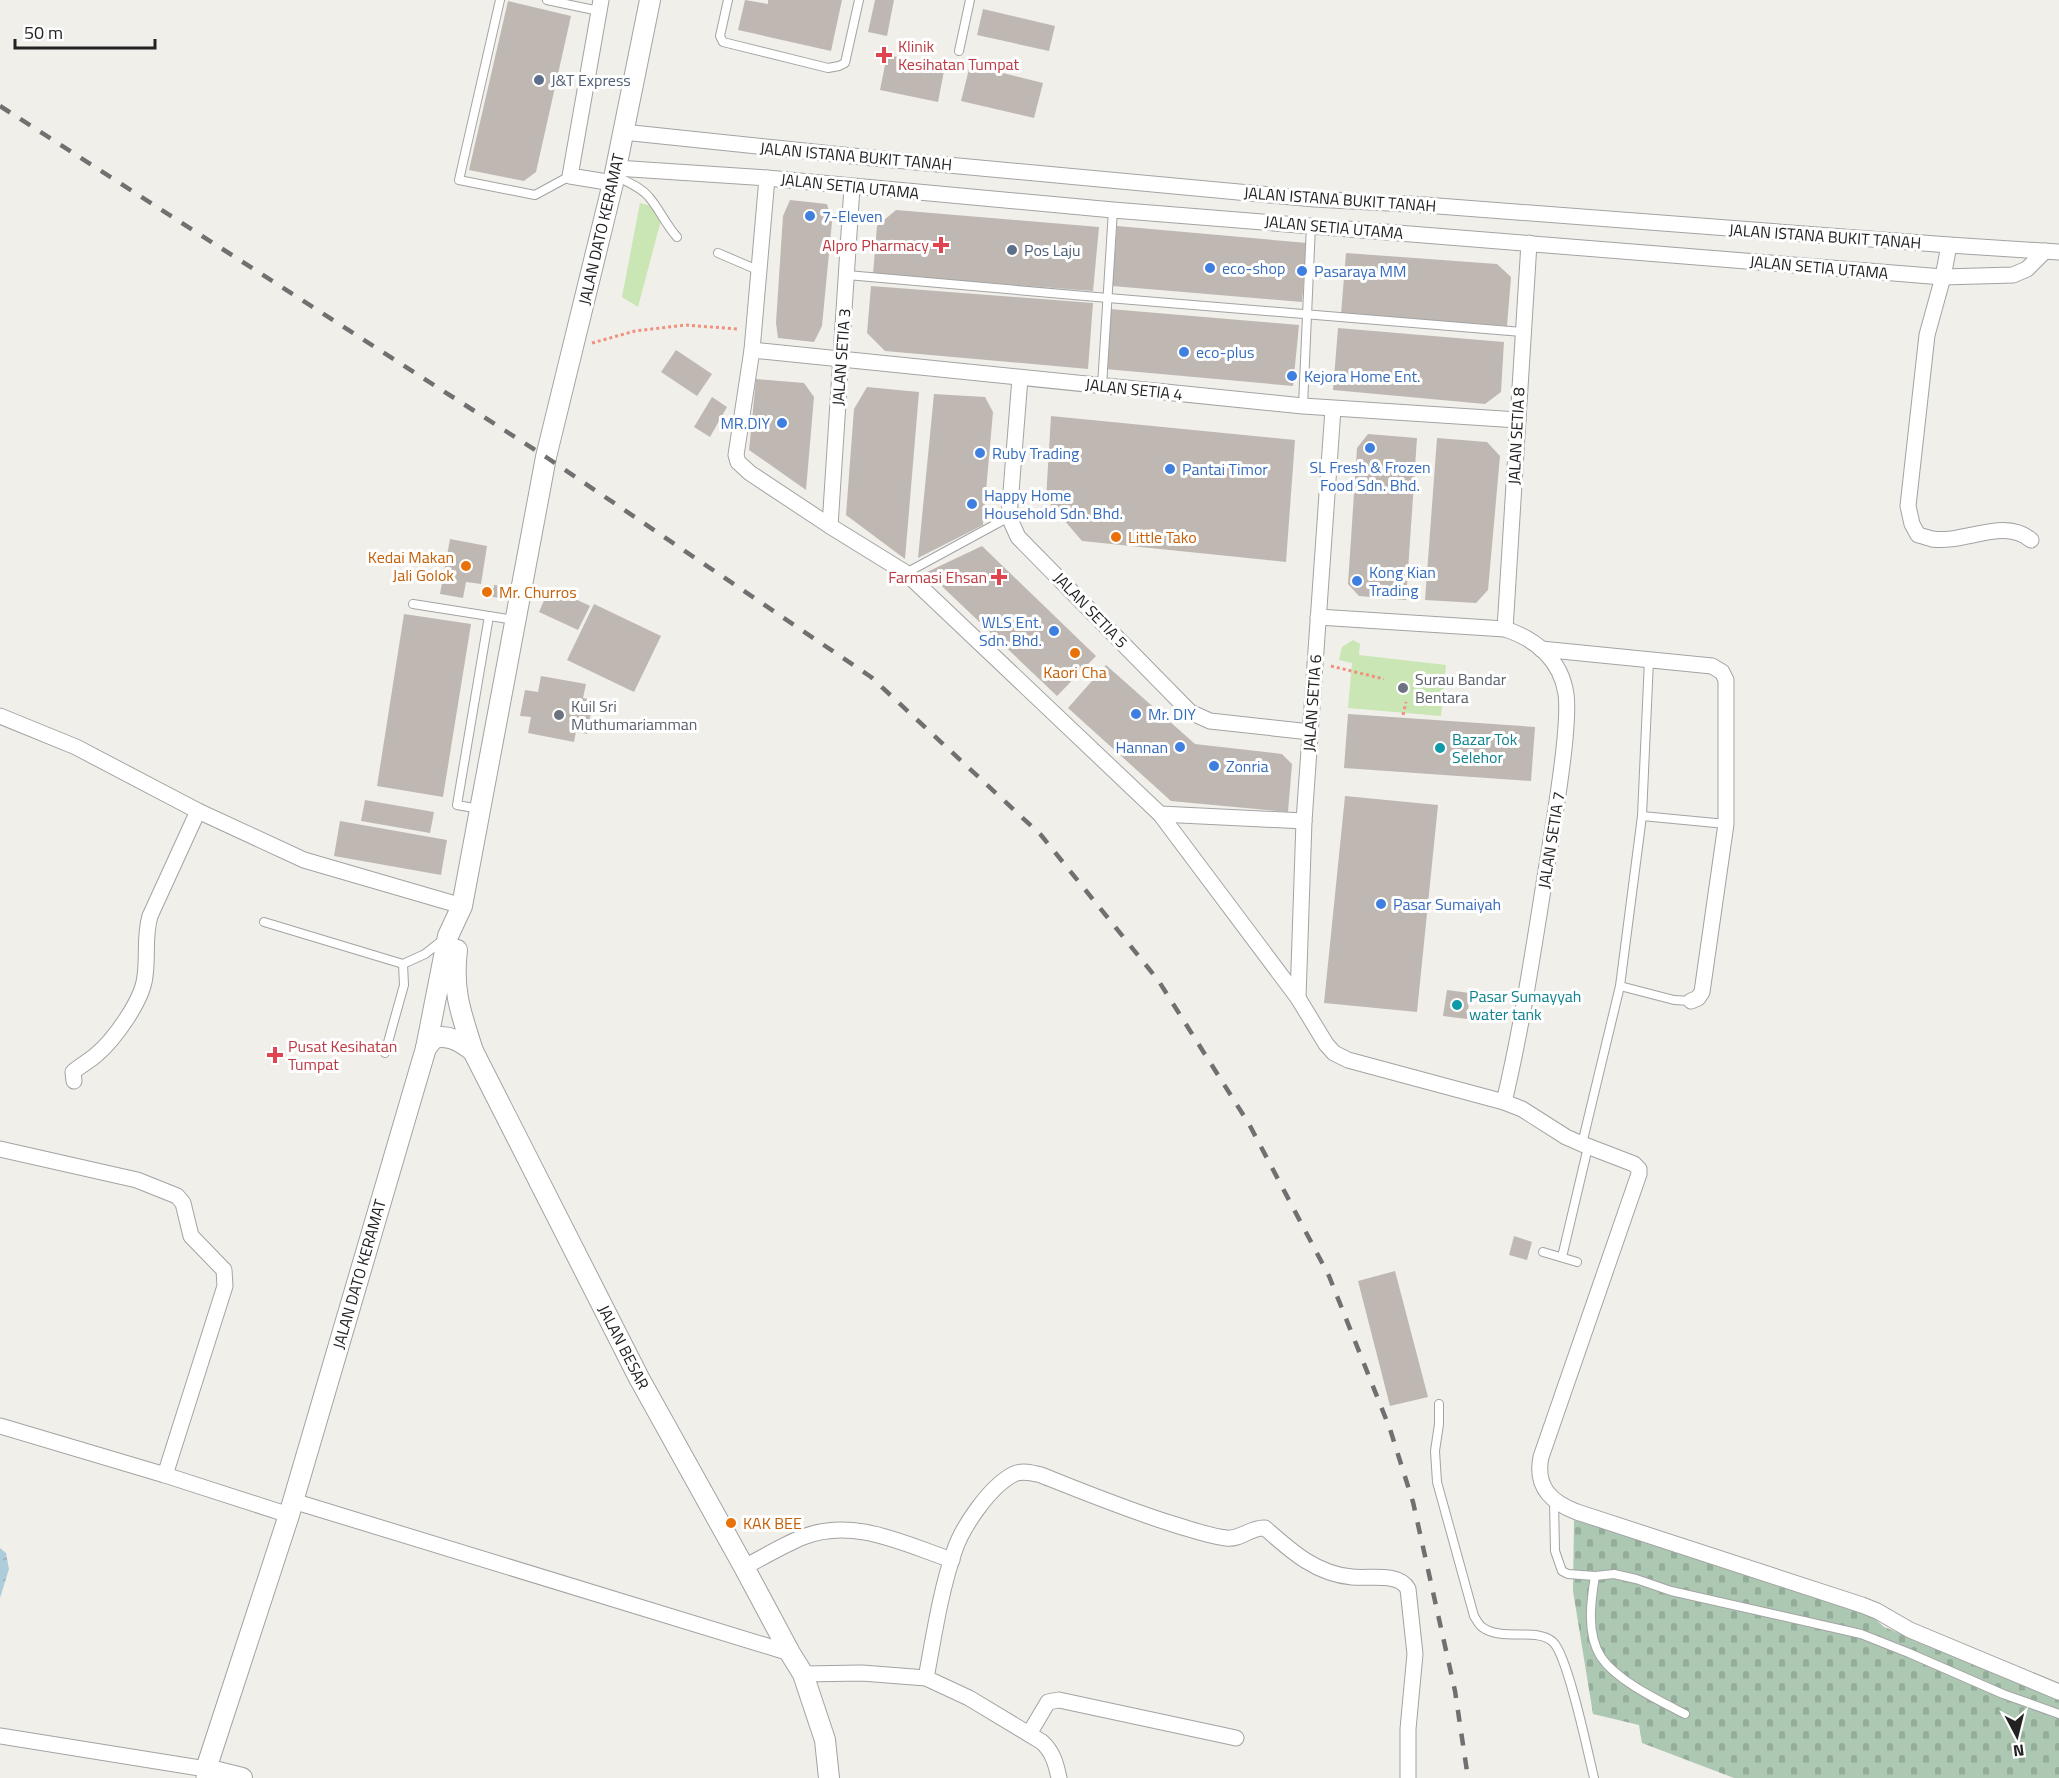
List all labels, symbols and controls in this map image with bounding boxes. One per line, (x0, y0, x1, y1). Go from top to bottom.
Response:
scale bar (15, 12, 154, 50)
text: 50 m (24, 19, 63, 46)
place label: Klinik Kesihatan Tumpat (898, 34, 1020, 76)
marker: Klinik Kesihatan Tumpat (875, 46, 893, 64)
place label: J&T Express (551, 68, 631, 92)
marker: J&T Express (532, 73, 546, 87)
street label: JALAN ISTANA BUKIT TANAH (759, 136, 953, 176)
street label: JALAN DATO KERAMAT (572, 150, 630, 307)
street label: JALAN SETIA UTAMA (780, 167, 921, 205)
street label: JALAN ISTANA BUKIT TANAH (1243, 180, 1437, 218)
place label: 7-Eleven (822, 204, 883, 228)
marker: 7-Eleven (803, 209, 817, 223)
street label: JALAN SETIA UTAMA (1264, 209, 1405, 245)
street label: JALAN ISTANA BUKIT TANAH (1728, 217, 1922, 255)
place label: Alpro Pharmacy (822, 233, 929, 257)
marker: Alpro Pharmacy (934, 238, 948, 252)
place label: Pos Laju (1024, 238, 1081, 262)
marker: Pos Laju (1005, 243, 1019, 257)
street label: JALAN SETIA UTAMA (1749, 249, 1890, 285)
place label: eco-shop (1222, 256, 1285, 280)
place label: Pasaraya MM (1314, 259, 1406, 283)
marker: eco-shop (1203, 261, 1217, 275)
marker: Pasaraya MM (1295, 264, 1309, 278)
street label: JALAN SETIA 3 (826, 307, 856, 407)
place label: eco-plus (1196, 340, 1254, 364)
marker: eco-plus (1177, 345, 1191, 359)
place label: Kejora Home Ent. (1304, 364, 1421, 388)
marker: Kejora Home Ent. (1285, 369, 1299, 383)
street label: JALAN SETIA 4 (1084, 372, 1184, 406)
street label: JALAN SETIA 8 (1501, 387, 1531, 485)
place label: MR.DIY (720, 411, 770, 435)
marker: MR.DIY (775, 416, 789, 430)
place label: Ruby Trading (992, 441, 1079, 465)
marker: SL Fresh & Frozen Food Sdn. Bhd. (1363, 441, 1377, 455)
marker: Ruby Trading (973, 446, 987, 460)
place label: SL Fresh & Frozen Food Sdn. Bhd. (1309, 455, 1431, 497)
place label: Pantai Timor (1182, 457, 1268, 481)
marker: Pantai Timor (1163, 462, 1177, 476)
place label: Happy Home Household Sdn. Bhd. (984, 483, 1123, 525)
marker: Happy Home Household Sdn. Bhd. (965, 497, 979, 511)
place label: Little Tako (1128, 525, 1197, 549)
marker: Little Tako (1109, 530, 1123, 544)
place label: Kedai Makan Jali Golok (368, 545, 454, 587)
marker: Kedai Makan Jali Golok (459, 559, 473, 573)
place label: Kong Kian Trading (1369, 560, 1436, 602)
place label: Farmasi Ehsan (888, 565, 987, 589)
street label: JALAN SETIA 5 (1048, 567, 1134, 653)
marker: Farmasi Ehsan (992, 570, 1006, 584)
marker: Kong Kian Trading (1350, 574, 1364, 588)
place label: Mr. Churros (499, 580, 577, 604)
marker: Mr. Churros (480, 585, 494, 599)
place label: WLS Ent. Sdn. Bhd. (979, 610, 1042, 652)
marker: WLS Ent. Sdn. Bhd. (1047, 624, 1061, 638)
marker: Kaori Cha (1068, 646, 1082, 660)
street label: JALAN SETIA 6 (1297, 653, 1327, 753)
place label: Kaori Cha (1043, 660, 1107, 684)
place label: Surau Bandar Bentara (1415, 667, 1507, 709)
marker: Surau Bandar Bentara (1396, 681, 1410, 695)
place label: Kuil Sri Muthumariamman (571, 694, 697, 736)
place label: Mr. DIY (1148, 702, 1196, 726)
marker: Mr. DIY (1129, 707, 1143, 721)
marker: Kuil Sri Muthumariamman (552, 708, 566, 722)
place label: Bazar Tok Selehor (1452, 727, 1518, 769)
place label: Hannan (1115, 735, 1168, 759)
marker: Hannan (1173, 740, 1187, 754)
marker: Bazar Tok Selehor (1433, 741, 1447, 755)
place label: Zonria (1226, 754, 1269, 778)
marker: Zonria (1207, 759, 1221, 773)
street label: JALAN SETIA 7 (1532, 790, 1570, 890)
place label: Pasar Sumaiyah (1393, 892, 1501, 916)
marker: Pasar Sumaiyah (1374, 897, 1388, 911)
place label: Pasar Sumayyah water tank (1469, 984, 1581, 1026)
marker: Pasar Sumayyah water tank (1450, 998, 1464, 1012)
place label: Pusat Kesihatan Tumpat (288, 1034, 397, 1076)
marker: Pusat Kesihatan Tumpat (266, 1046, 284, 1064)
street label: JALAN DATO KERAMAT (326, 1196, 392, 1352)
street label: JALAN BESAR (592, 1300, 656, 1394)
place label: KAK BEE (743, 1511, 802, 1535)
marker: KAK BEE (724, 1516, 738, 1530)
north arrow (1987, 1706, 2047, 1766)
text: N (2012, 1738, 2026, 1763)

